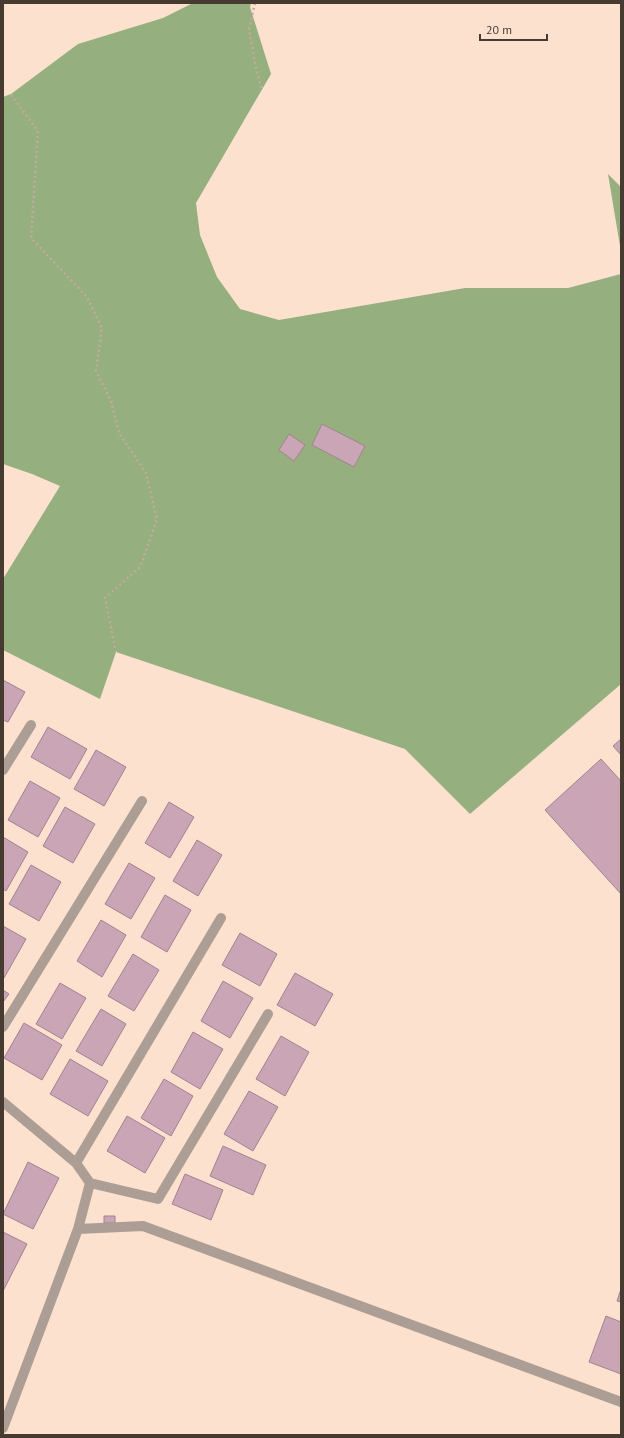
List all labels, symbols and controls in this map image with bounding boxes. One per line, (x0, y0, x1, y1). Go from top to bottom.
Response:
scale bar (480, 16, 547, 42)
text: 20 m (486, 22, 512, 37)

